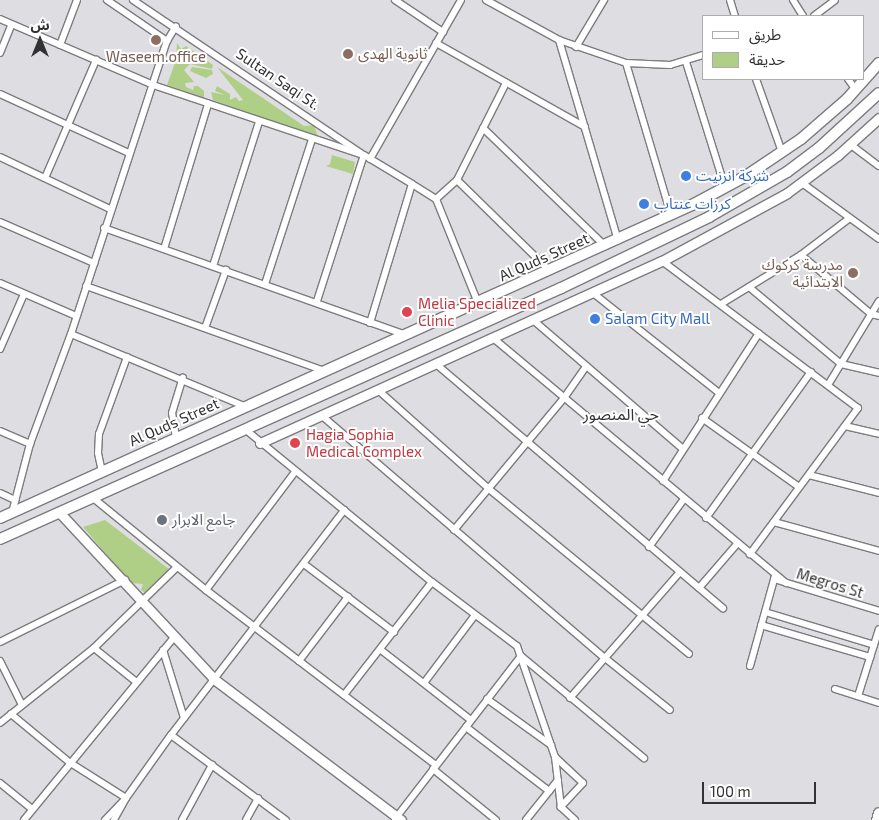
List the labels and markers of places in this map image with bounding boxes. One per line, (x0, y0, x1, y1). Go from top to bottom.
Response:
marker: Waseem.office (150, 34, 162, 46)
place label: ثانوية الهدى (358, 45, 428, 63)
place label: Waseem.office (106, 48, 206, 66)
marker: ثانوية الهدى (342, 48, 354, 60)
place label: شركة انرنيت (696, 167, 769, 185)
marker: شركة انرنيت (680, 170, 692, 182)
place label: كرزات عنتاب (654, 195, 731, 213)
marker: كرزات عنتاب (638, 198, 650, 210)
place label: مدرسة كركوك الابتدائية (762, 255, 843, 290)
marker: مدرسة كركوك الابتدائية (847, 267, 859, 279)
place label: Melia Specialized Clinic (418, 294, 536, 329)
marker: Melia Specialized Clinic (400, 305, 414, 319)
place label: Salam City Mall (605, 310, 710, 328)
marker: Salam City Mall (589, 313, 601, 325)
place label: Hagia Sophia Medical Complex (306, 425, 422, 460)
marker: Hagia Sophia Medical Complex (288, 436, 302, 450)
place label: جامع الابرار (172, 511, 235, 529)
marker: جامع الابرار (156, 514, 168, 526)

